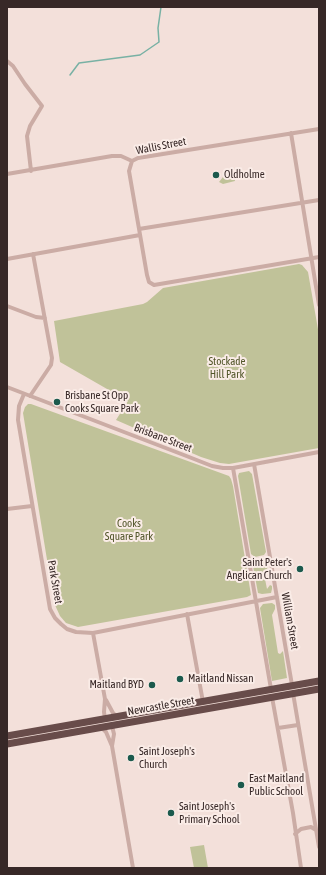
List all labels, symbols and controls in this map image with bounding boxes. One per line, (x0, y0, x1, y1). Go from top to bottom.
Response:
street label: Wallis Street (135, 135, 187, 157)
place label: Oldholme (224, 168, 265, 182)
marker: Oldholme (211, 170, 221, 180)
park label: Stockade Hill Park (208, 355, 246, 381)
place label: Brisbane St Opp Cooks Square Park (65, 389, 139, 415)
marker: Brisbane St Opp Cooks Square Park (52, 397, 62, 407)
street label: Brisbane Street (132, 421, 194, 455)
park label: Cooks Square Park (105, 517, 153, 543)
place label: Saint Peter's Anglican Church (227, 556, 292, 582)
street label: Park Street (45, 559, 65, 605)
marker: Saint Peter's Anglican Church (295, 564, 305, 574)
street label: William Street (279, 592, 301, 650)
place label: Maitland Nissan (188, 672, 254, 686)
marker: Maitland Nissan (175, 674, 185, 684)
place label: Maitland BYD (89, 678, 144, 692)
marker: Maitland BYD (147, 680, 157, 690)
street label: Newcastle Street (127, 694, 195, 718)
place label: Saint Joseph's Church (139, 745, 195, 771)
marker: Saint Joseph's Church (126, 753, 136, 763)
place label: East Maitland Public School (249, 772, 304, 798)
marker: East Maitland Public School (236, 780, 246, 790)
place label: Saint Joseph's Primary School (179, 800, 240, 826)
marker: Saint Joseph's Primary School (166, 808, 176, 818)

